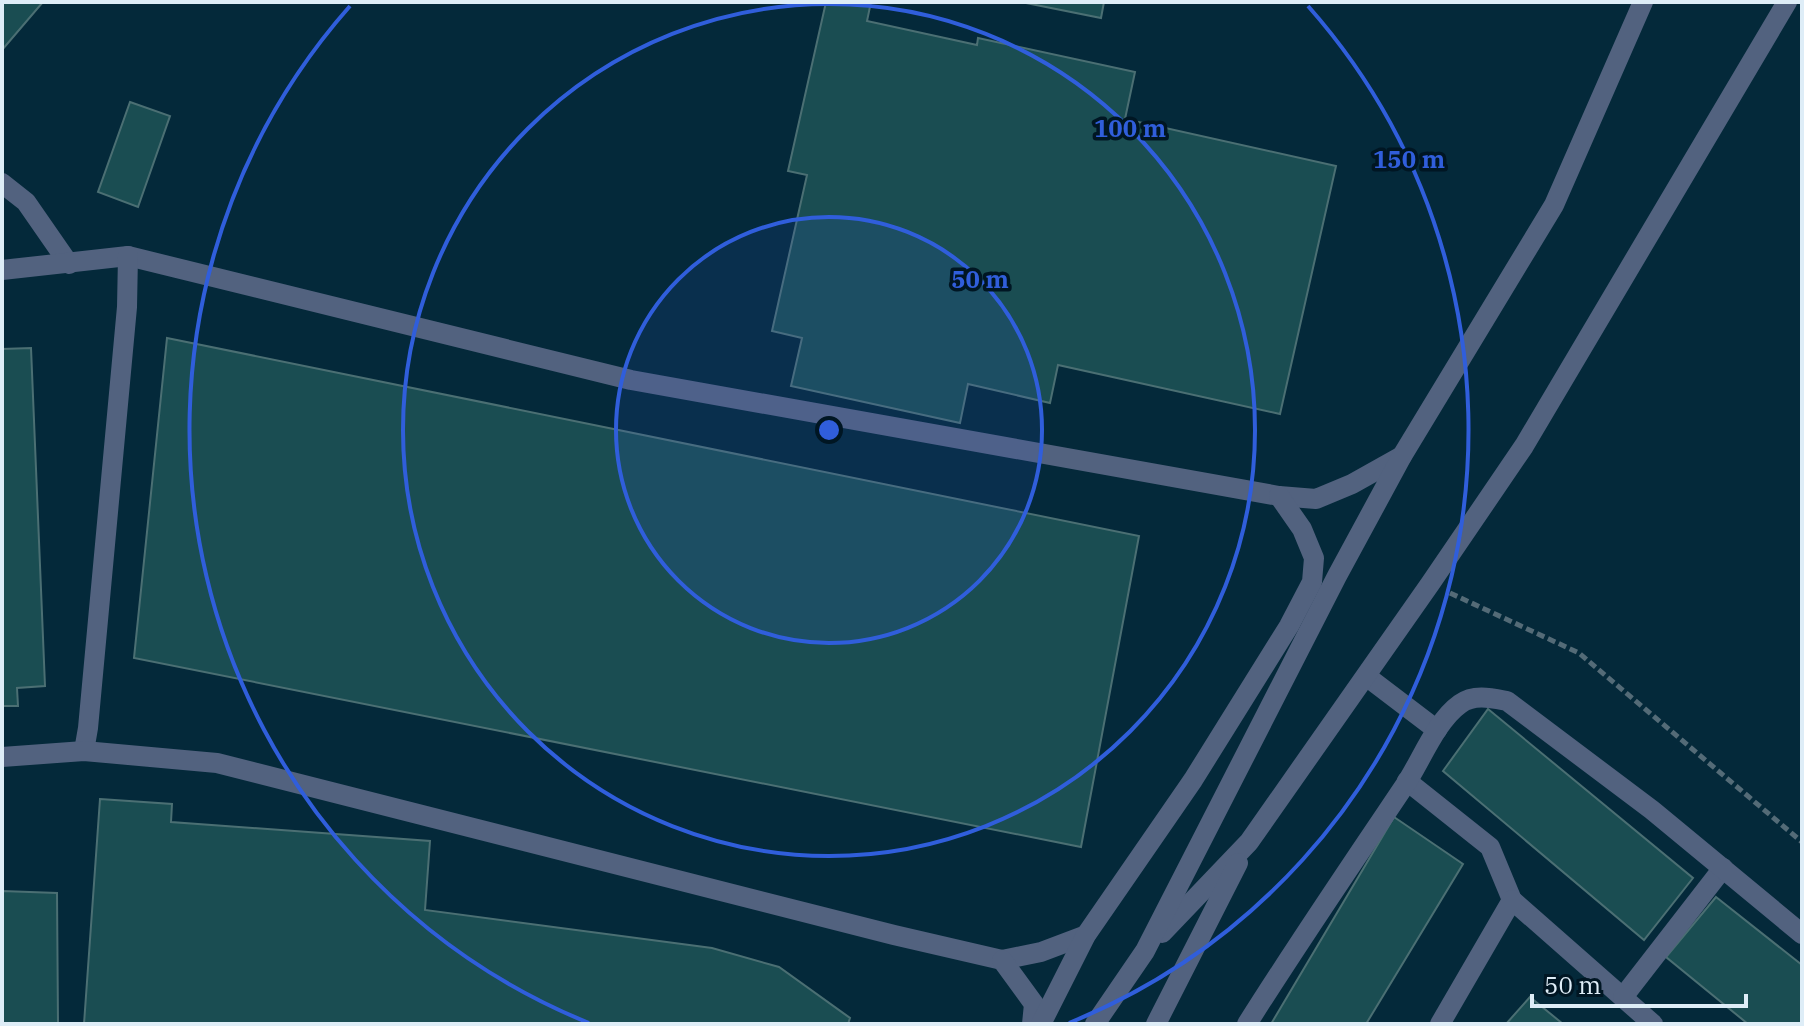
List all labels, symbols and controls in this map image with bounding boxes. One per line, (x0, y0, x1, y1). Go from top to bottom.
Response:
text: 100 m (1094, 112, 1166, 144)
text: 150 m (1373, 143, 1445, 175)
text: 50 m (951, 263, 1009, 295)
centre of rings (815, 416, 843, 444)
scale bar (1532, 958, 1746, 1008)
text: 50 m (1544, 969, 1601, 1001)

